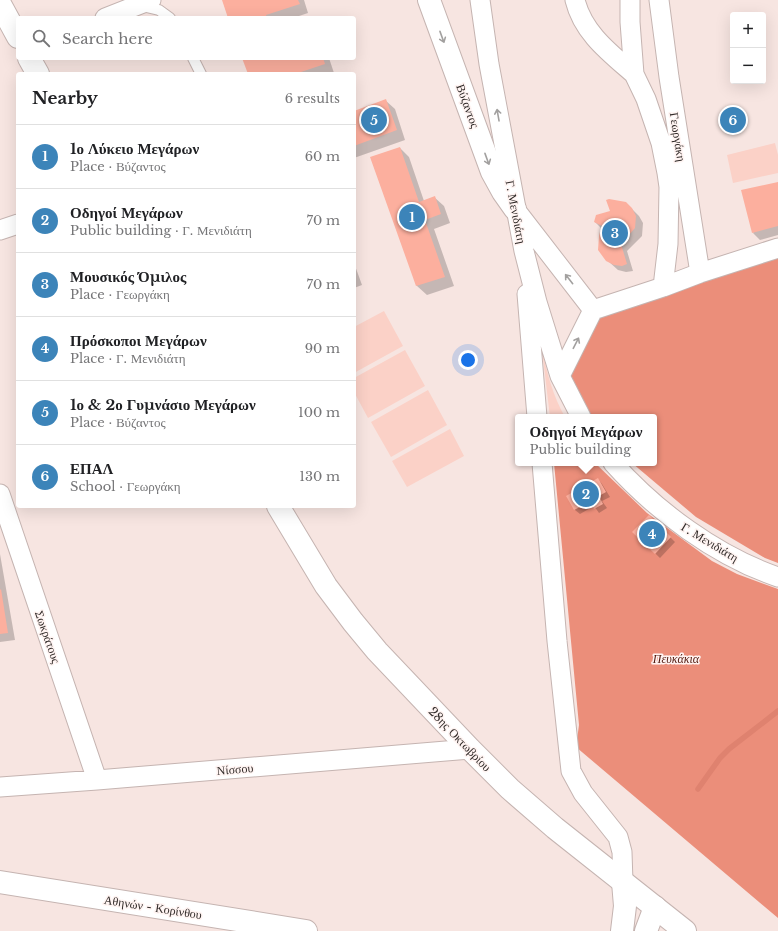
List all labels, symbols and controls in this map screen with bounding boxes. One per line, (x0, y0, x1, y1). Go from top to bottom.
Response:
map controls (730, 12, 766, 84)
button: + (730, 12, 766, 48)
search box (16, 16, 356, 60)
icon: search (30, 27, 52, 49)
text: Search here (62, 29, 153, 48)
one-way arrow (439, 30, 447, 42)
button: − (730, 48, 766, 84)
street label: Βύζαντος (453, 82, 483, 130)
text: Nearby (32, 88, 98, 109)
text: 6 results (285, 90, 340, 107)
pin: 5 (361, 105, 387, 135)
pin: 6 (720, 105, 746, 135)
one-way arrow (494, 109, 502, 122)
street label: Γεωργάκη (667, 111, 689, 163)
text: 1ο Λύκειο Μεγάρων (70, 139, 199, 158)
text: 1 (42, 148, 48, 165)
text: 60 m (305, 148, 340, 165)
one-way arrow (484, 152, 491, 165)
text: Place · Βύζαντος (70, 158, 166, 175)
street label: Γ. Μενιδιάτη (503, 179, 529, 245)
pin: 1 (399, 202, 425, 232)
text: Οδηγοί Μεγάρων (70, 203, 183, 222)
text: 2 (41, 212, 49, 229)
text: 70 m (307, 212, 340, 229)
pin: 3 (602, 218, 628, 248)
text: Public building · Γ. Μενιδιάτη (70, 222, 252, 239)
text: Μουσικός Όμιλος (70, 267, 186, 286)
one-way arrow (565, 274, 574, 285)
text: 3 (41, 276, 49, 293)
text: 70 m (307, 276, 340, 293)
text: Place · Γεωργάκη (70, 286, 170, 303)
text: Πρόσκοποι Μεγάρων (70, 331, 207, 350)
one-way arrow (573, 337, 580, 349)
text: 4 (41, 340, 49, 357)
text: 90 m (305, 340, 340, 357)
text: Place · Γ. Μενιδιάτη (70, 350, 185, 367)
your location (458, 350, 478, 370)
text: 1ο & 2ο Γυμνάσιο Μεγάρων (70, 395, 256, 414)
text: 5 (41, 404, 49, 421)
text: 100 m (298, 404, 340, 421)
text: Place · Βύζαντος (70, 414, 166, 431)
popup (515, 414, 657, 466)
text: Οδηγοί Μεγάρων (530, 422, 642, 441)
text: Public building (530, 441, 631, 458)
text: ΕΠΑΛ (70, 459, 113, 478)
text: 6 (41, 468, 49, 485)
text: 130 m (299, 468, 340, 485)
text: School · Γεωργάκη (70, 478, 181, 495)
pin: 2 (573, 479, 599, 509)
pin: 4 (639, 519, 665, 549)
street label: Γ. Μενιδιάτη (679, 519, 741, 565)
street label: Σωκράτους (32, 609, 64, 666)
park label: Πευκάκια (652, 651, 700, 666)
street label: 28ης Οκτωβρίου (425, 704, 495, 774)
street label: Νίσσου (216, 760, 254, 778)
street label: Αθηνών - Κορίνθου (103, 892, 203, 922)

